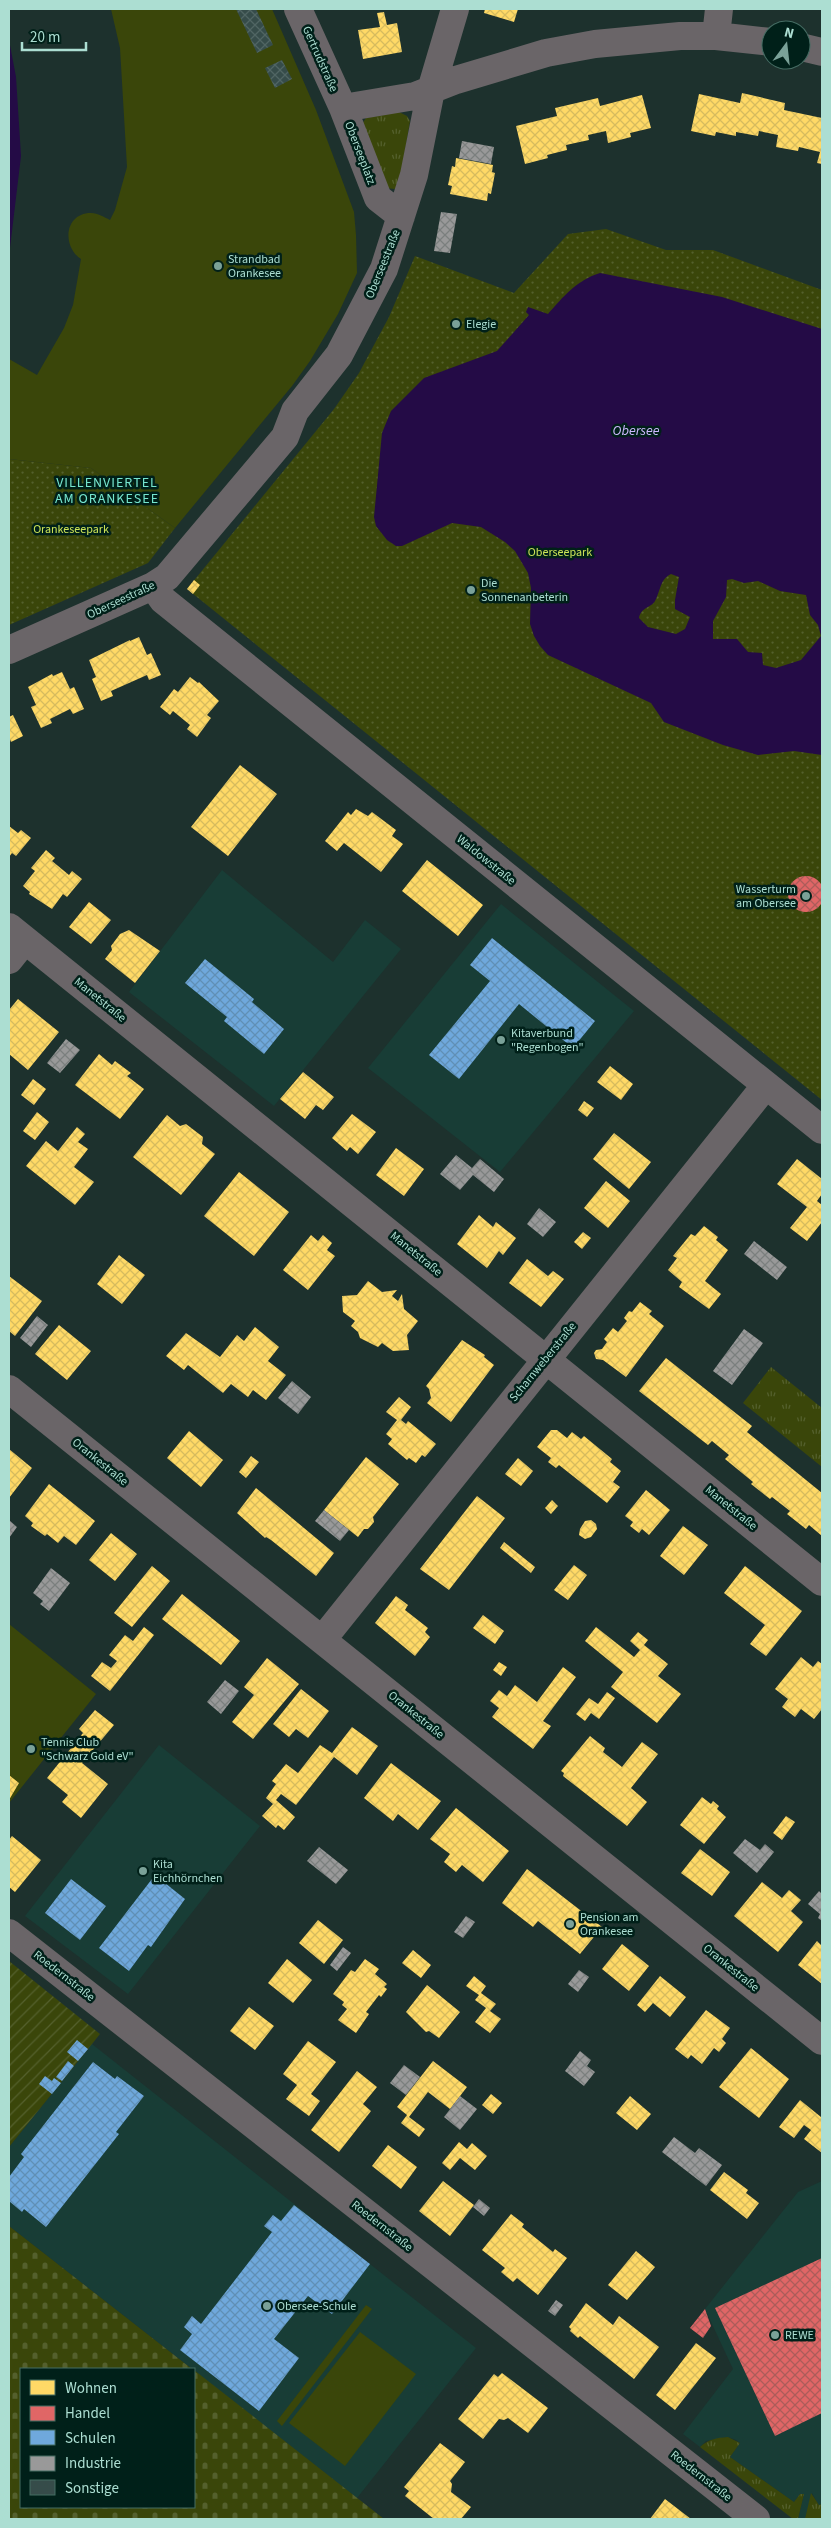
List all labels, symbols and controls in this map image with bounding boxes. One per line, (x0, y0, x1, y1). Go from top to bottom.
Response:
scale bar (22, 20, 86, 52)
north arrow (761, 20, 811, 70)
street label: Gertrudstraße (298, 23, 342, 95)
text: N (782, 23, 796, 44)
text: 20 m (30, 27, 60, 48)
street label: Oberseeplatz (340, 119, 380, 187)
street label: Oberseestraße (361, 227, 405, 301)
place label: Strandbad Orankesee (228, 251, 281, 282)
marker: Strandbad Orankesee (212, 260, 224, 272)
place label: Elegie (466, 316, 496, 333)
marker: Elegie (450, 318, 462, 330)
water label: Obersee (613, 421, 660, 441)
district label: VILLENVIERTEL AM ORANKESEE (55, 473, 159, 509)
park label: Orankeseepark (33, 521, 109, 538)
park label: Oberseepark (528, 544, 592, 561)
place label: Die Sonnenanbeterin (481, 575, 568, 606)
street label: Oberseestraße (84, 577, 158, 623)
marker: Die Sonnenanbeterin (465, 584, 477, 596)
street label: Waldowstraße (453, 831, 519, 889)
place label: Wasserturm am Obersee (736, 881, 796, 912)
marker: Wasserturm am Obersee (800, 890, 812, 902)
street label: Manetstraße (70, 974, 130, 1026)
place label: Kitaverbund "Regenbogen" (511, 1025, 584, 1056)
marker: Kitaverbund "Regenbogen" (495, 1034, 507, 1046)
street label: Manetstraße (386, 1228, 446, 1280)
street label: Scharnweberstraße (506, 1319, 580, 1405)
street label: Orankestraße (68, 1434, 132, 1490)
street label: Manetstraße (701, 1482, 761, 1534)
street label: Orankestraße (384, 1687, 448, 1743)
place label: Tennis Club "Schwarz Gold eV" (41, 1734, 134, 1765)
marker: Tennis Club "Schwarz Gold eV" (25, 1743, 37, 1755)
place label: Kita Eichhörnchen (153, 1856, 223, 1887)
marker: Kita Eichhörnchen (137, 1865, 149, 1877)
place label: Pension am Orankesee (580, 1909, 639, 1940)
marker: Pension am Orankesee (564, 1918, 576, 1930)
street label: Orankestraße (699, 1940, 763, 1996)
street label: Roedernstraße (30, 1946, 98, 2006)
street label: Roedernstraße (348, 2196, 416, 2256)
place label: Obersee-Schule (277, 2298, 356, 2315)
marker: Obersee-Schule (261, 2300, 273, 2312)
place label: REWE (785, 2327, 814, 2344)
marker: REWE (769, 2329, 781, 2341)
legend (20, 2368, 195, 2508)
text: Wohnen (65, 2378, 117, 2399)
text: Handel (65, 2403, 110, 2424)
text: Schulen (65, 2428, 116, 2449)
street label: Roedernstraße (667, 2446, 735, 2506)
text: Industrie (65, 2453, 121, 2474)
text: Sonstige (65, 2478, 119, 2499)

